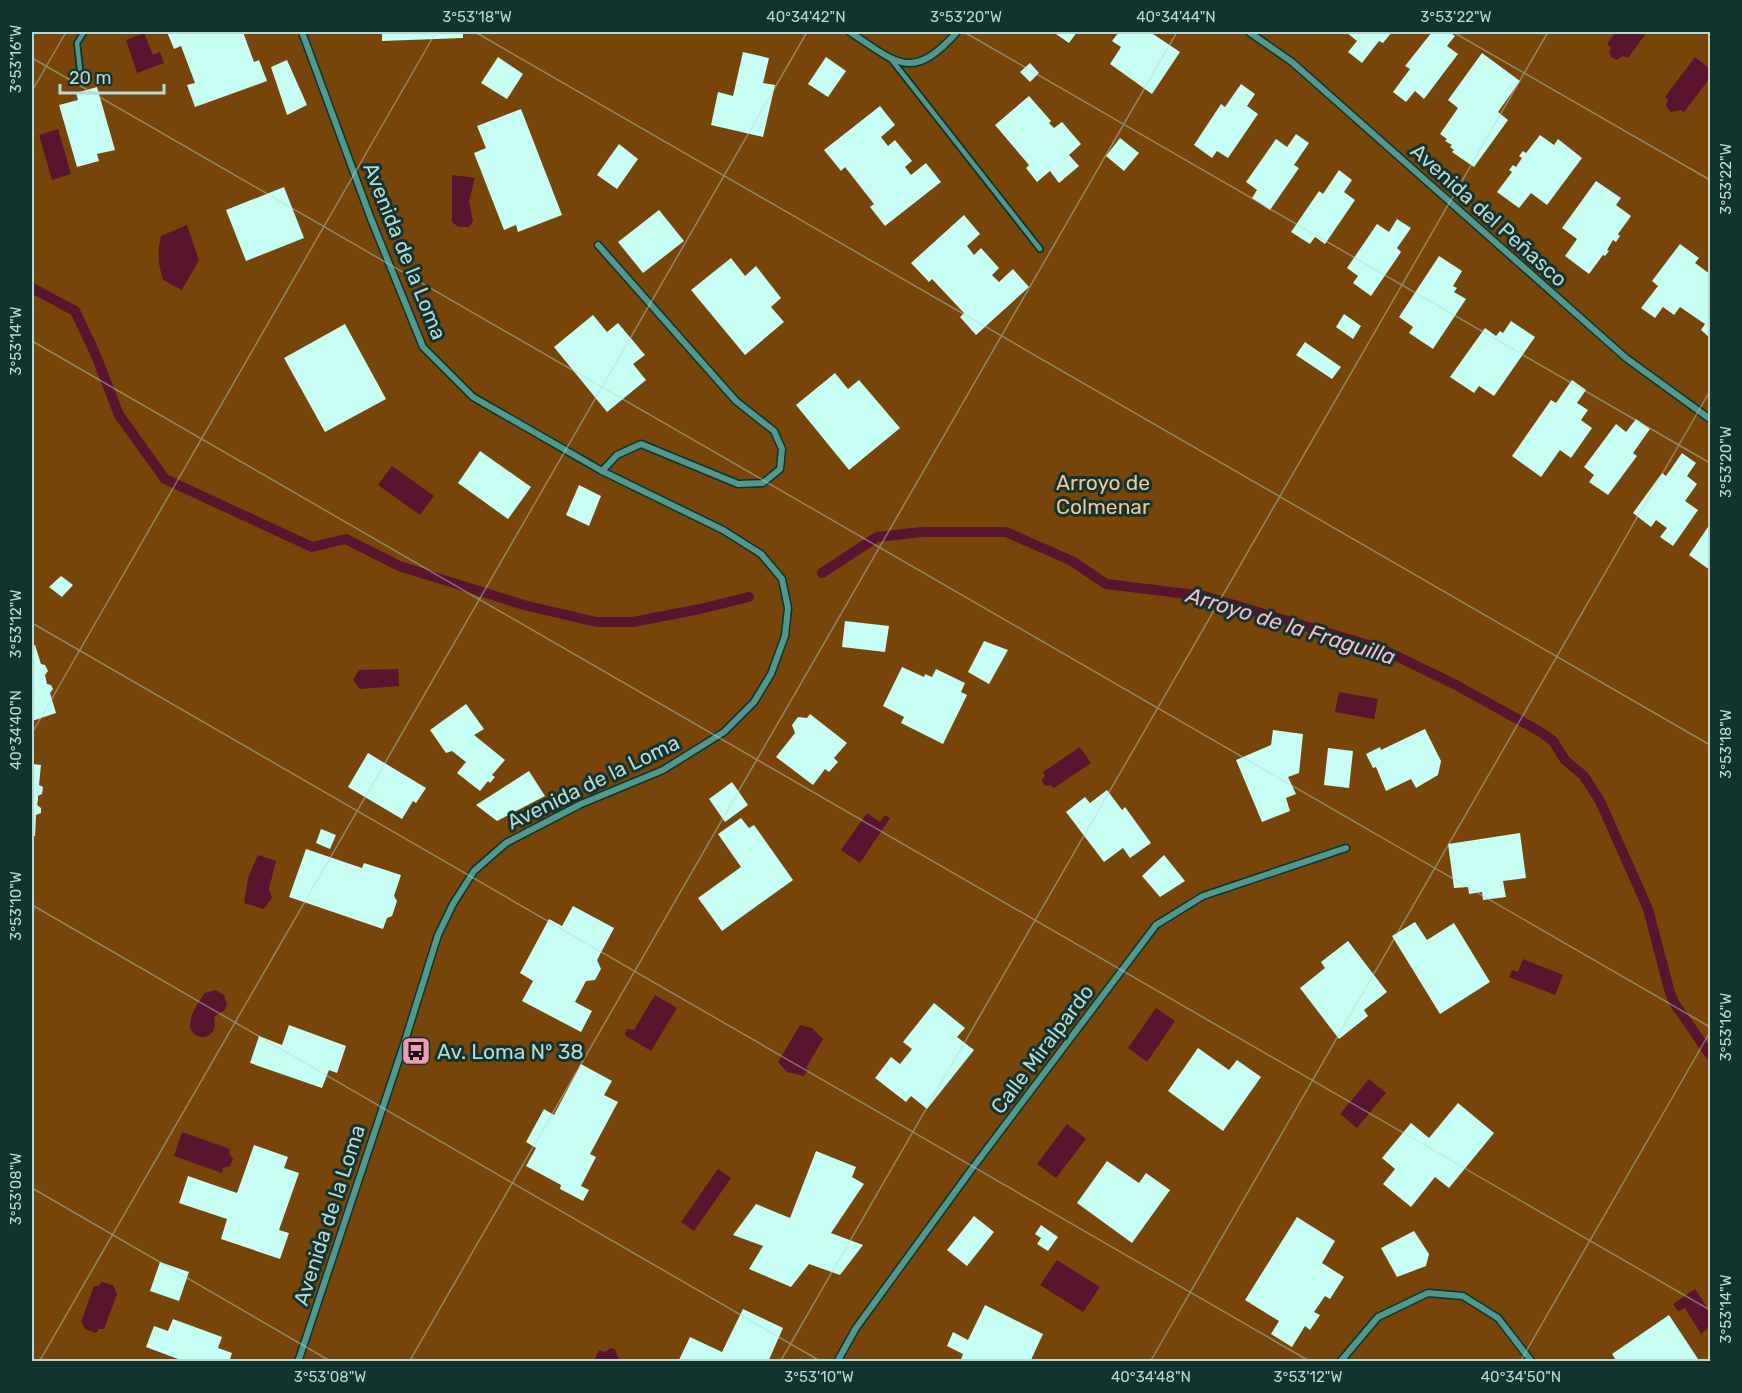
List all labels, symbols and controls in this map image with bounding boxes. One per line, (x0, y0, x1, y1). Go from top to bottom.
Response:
text: 3°53'18"W (442, 8, 512, 26)
text: 40°34'42"N (766, 8, 846, 26)
text: 3°53'20"W (930, 8, 1002, 26)
text: 40°34'44"N (1136, 8, 1216, 26)
text: 3°53'22"W (1420, 8, 1492, 26)
text: 3°53'16"W (7, 25, 25, 93)
scale bar (60, 57, 164, 95)
text: 20 m (69, 67, 111, 89)
street label: Avenida del Peñasco (1406, 138, 1572, 292)
text: 3°53'22"W (1717, 143, 1735, 215)
street label: Avenida de la Loma (358, 159, 452, 343)
text: 3°53'14"W (7, 306, 25, 376)
text: 3°53'20"W (1717, 426, 1735, 498)
park label: Arroyo de Colmenar (1056, 470, 1150, 519)
water label: Arroyo de la Fraguilla (1182, 581, 1399, 671)
text: 3°53'12"W (7, 590, 25, 658)
text: 40°34'40"N (7, 690, 25, 770)
text: 3°53'18"W (1717, 709, 1735, 779)
street label: Avenida de la Loma (503, 729, 683, 835)
text: 3°53'10"W (7, 871, 25, 941)
street label: Calle Miralpardo (985, 979, 1099, 1119)
text: 3°53'16"W (1717, 993, 1735, 1061)
bus stop icon: Av. Loma Nº 38 (400, 1035, 432, 1067)
place label: Av. Loma Nº 38 (437, 1039, 584, 1064)
street label: Avenida de la Loma (288, 1121, 370, 1309)
text: 3°53'08"W (7, 1153, 25, 1225)
text: 3°53'14"W (1717, 1274, 1735, 1344)
text: 3°53'08"W (294, 1368, 366, 1386)
text: 3°53'10"W (784, 1368, 854, 1386)
text: 40°34'48"N (1111, 1368, 1191, 1386)
text: 3°53'12"W (1274, 1368, 1342, 1386)
text: 40°34'50"N (1481, 1368, 1561, 1386)

